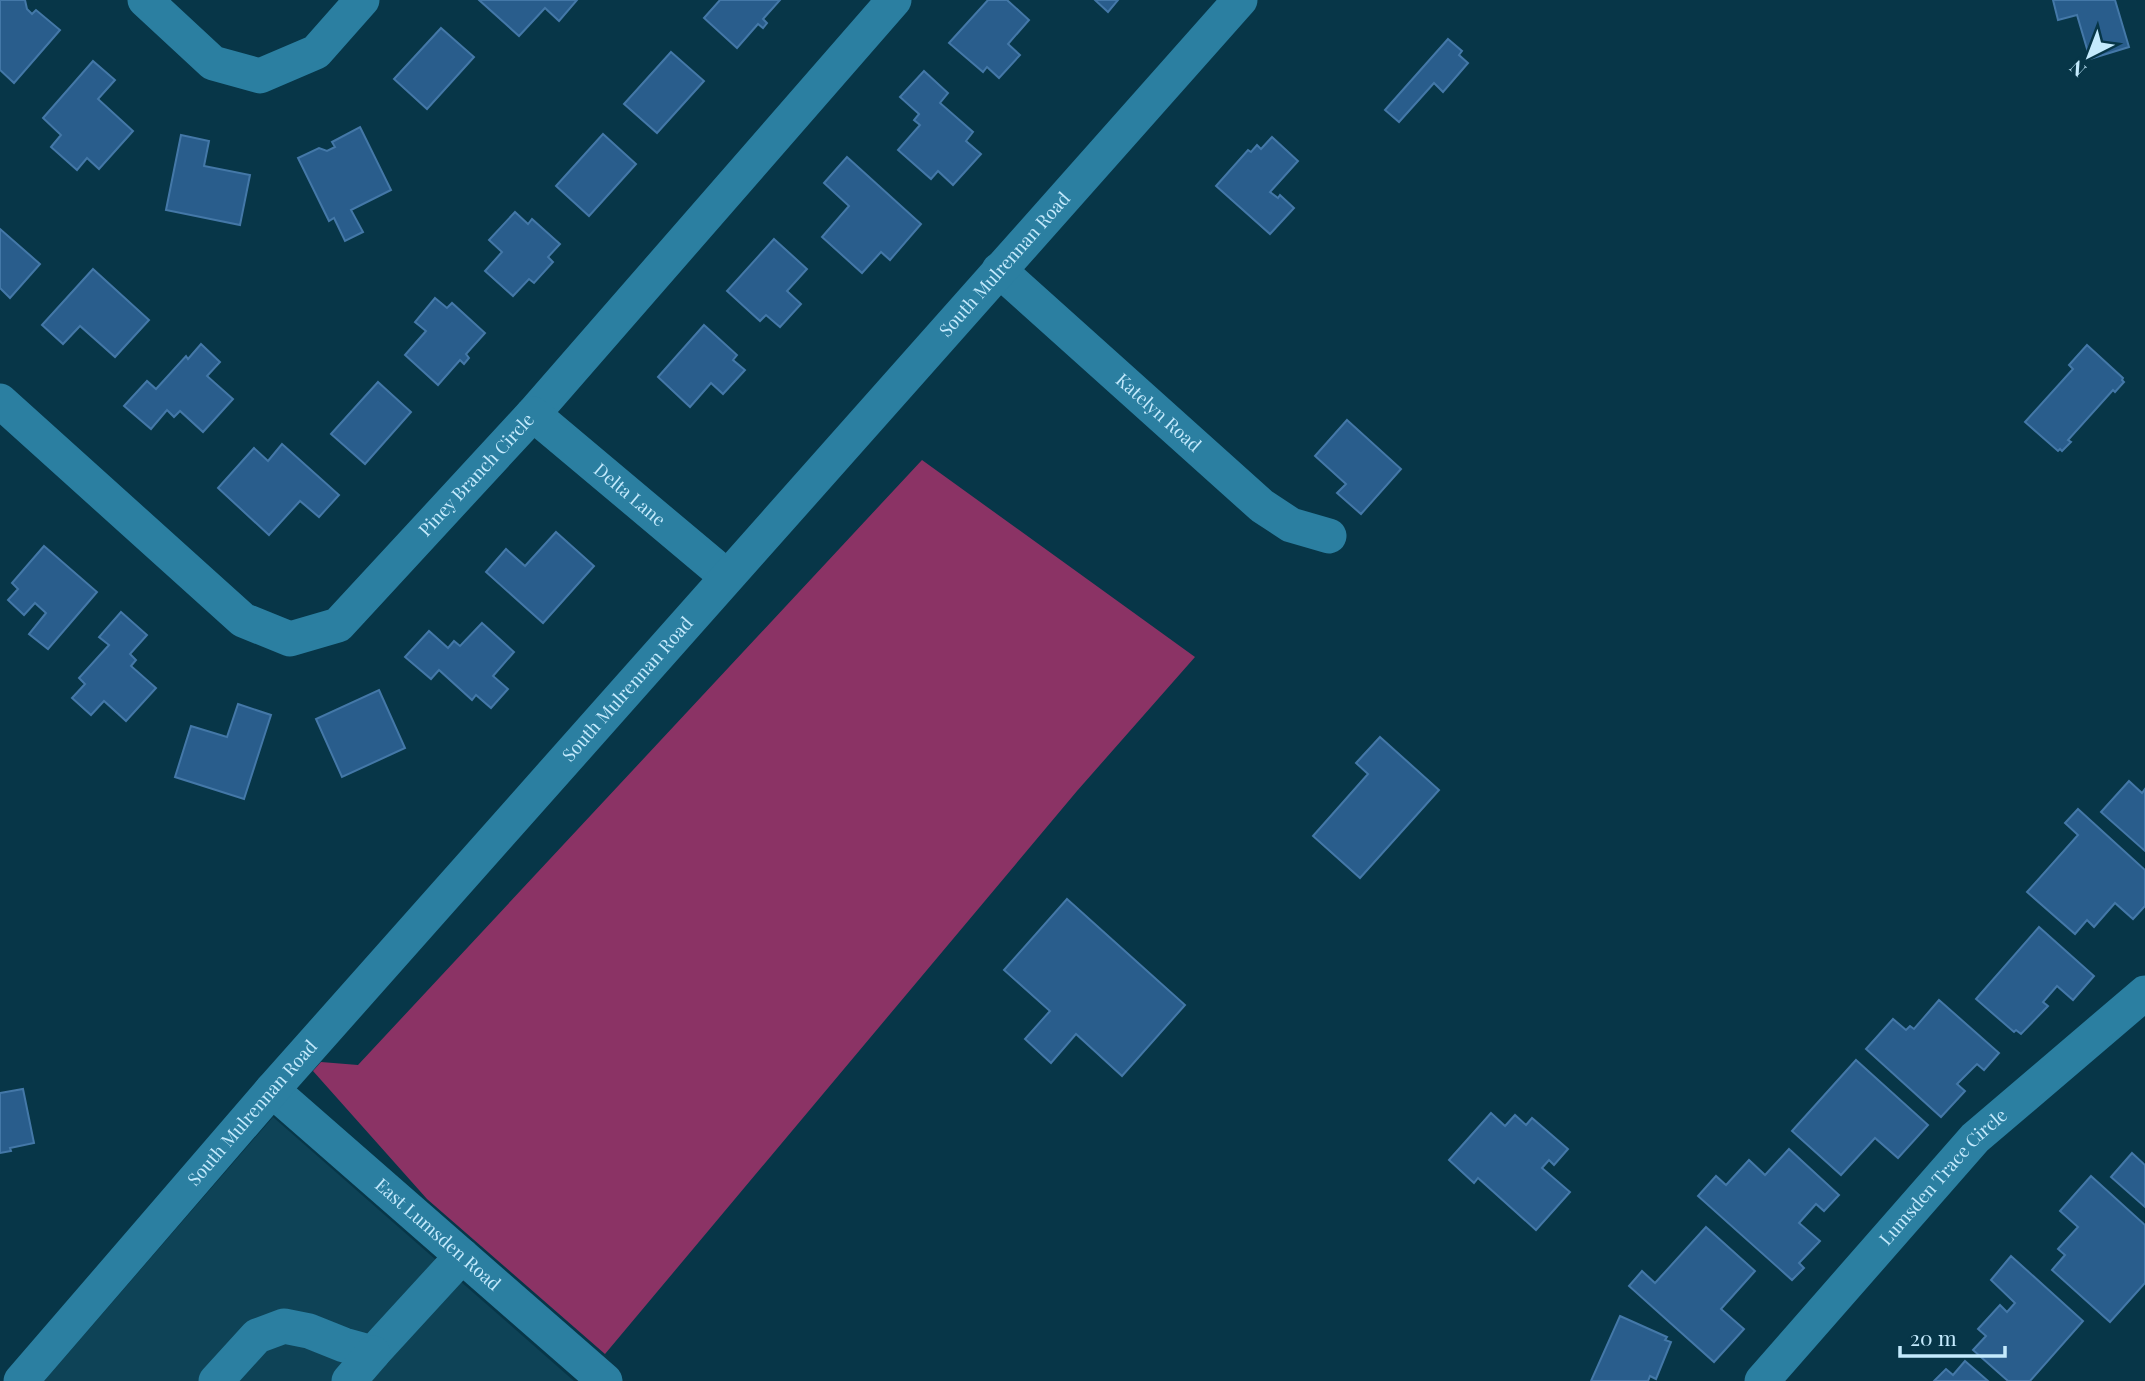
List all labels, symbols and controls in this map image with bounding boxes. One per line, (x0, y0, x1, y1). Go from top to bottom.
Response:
north arrow (2054, 21, 2124, 91)
text: N (2063, 55, 2091, 84)
street label: South Mulrennan Road (933, 186, 1075, 342)
street label: Katelyn Road (1111, 368, 1207, 457)
street label: Piney Branch Circle (413, 408, 539, 541)
street label: Delta Lane (589, 457, 671, 531)
street label: South Mulrennan Road (556, 611, 698, 766)
street label: South Mulrennan Road (182, 1034, 322, 1191)
street label: Lumsden Trace Circle (1873, 1103, 2012, 1250)
street label: East Lumsden Road (370, 1173, 507, 1296)
scale bar (1900, 1314, 2005, 1358)
text: 20 m (1910, 1323, 1957, 1351)

